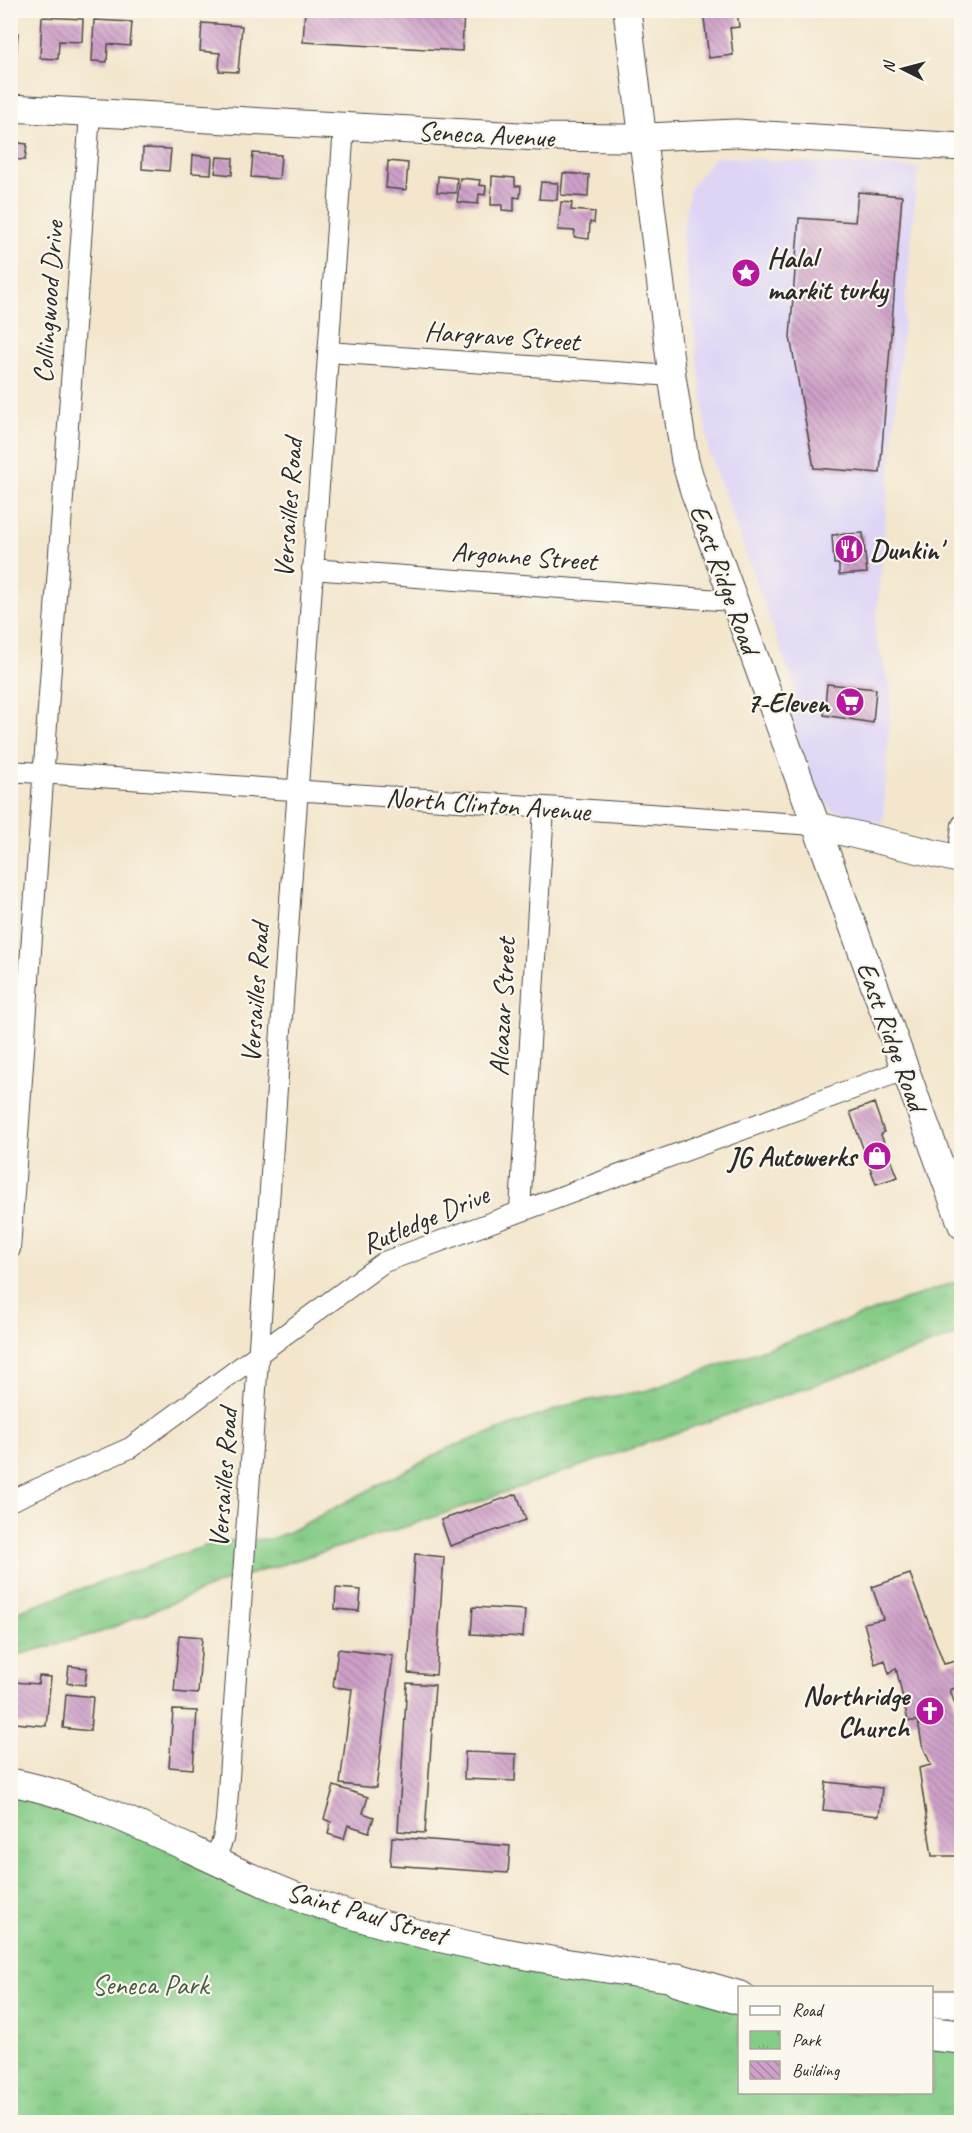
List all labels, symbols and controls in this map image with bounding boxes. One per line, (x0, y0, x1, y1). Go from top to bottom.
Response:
north arrow (873, 39, 933, 99)
text: N (879, 58, 900, 74)
street label: Seneca Avenue (417, 113, 557, 155)
street label: Collingwood Drive (25, 218, 71, 384)
place label: Halal markit turky (767, 240, 890, 308)
place icon: Halal markit turky (730, 257, 762, 289)
street label: Hargrave Street (424, 313, 583, 359)
street label: Versailles Road (266, 433, 311, 579)
street label: East Ridge Road (682, 500, 769, 662)
place label: Dunkin' (870, 532, 947, 567)
street label: Argonne Street (450, 533, 600, 579)
restaurant icon: Dunkin' (833, 533, 865, 565)
place label: 7-Eleven (747, 685, 831, 720)
supermarket icon: 7-Eleven (834, 686, 866, 718)
street label: North Clinton Avenue (385, 779, 593, 829)
street label: Versailles Road (233, 918, 278, 1064)
street label: Alcazar Street (481, 934, 523, 1077)
street label: East Ridge Road (849, 957, 936, 1119)
place label: JG Autowerks (726, 1139, 859, 1174)
shop icon: JG Autowerks (861, 1140, 893, 1172)
street label: Rutledge Drive (356, 1176, 495, 1261)
street label: Versailles Road (201, 1403, 246, 1549)
place label: Northridge Church (803, 1678, 912, 1745)
church icon: Northridge Church (914, 1695, 946, 1727)
street label: Saint Paul Street (283, 1874, 454, 1954)
park label: Seneca Park (92, 1967, 211, 2002)
legend (738, 1986, 933, 2094)
text: Road (792, 1999, 825, 2021)
text: Park (792, 2029, 822, 2051)
text: Building (792, 2059, 841, 2081)

